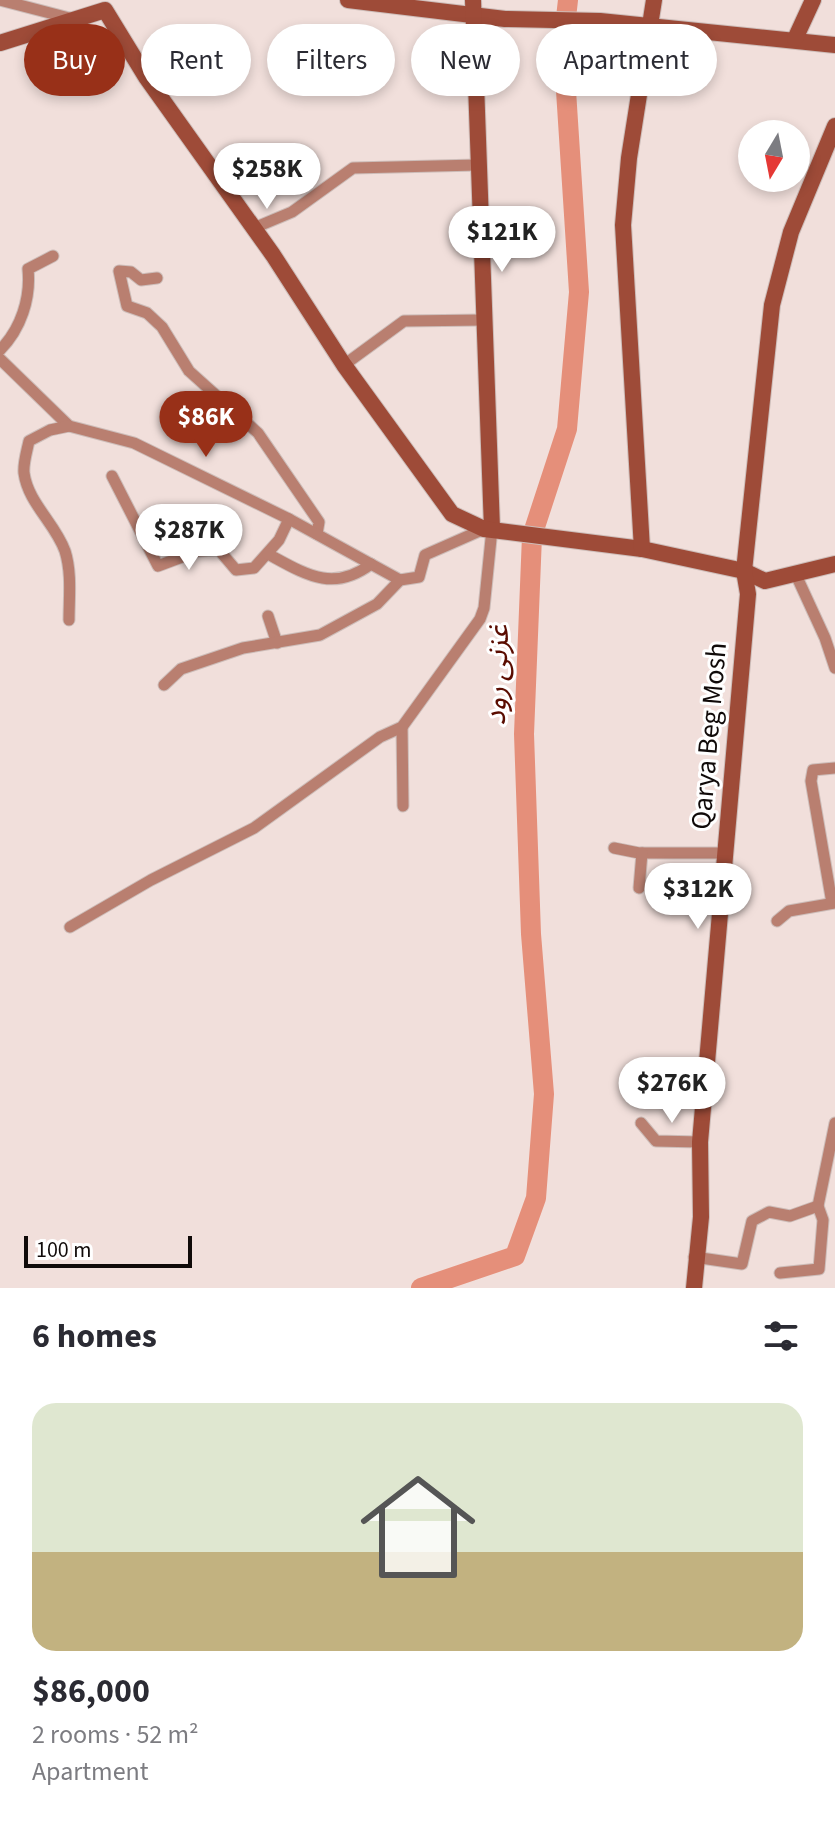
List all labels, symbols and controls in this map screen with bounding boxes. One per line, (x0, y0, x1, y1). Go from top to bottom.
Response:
chip: Buy (24, 24, 125, 96)
chip: Rent (141, 24, 251, 96)
chip: Filters (267, 24, 395, 96)
chip: New (411, 24, 520, 96)
chip: Apartment (536, 24, 717, 96)
north arrow (738, 120, 810, 192)
map controls (738, 120, 810, 192)
pin: $258K (211, 143, 323, 211)
text: $258K (232, 150, 302, 187)
pin: $121K (446, 206, 558, 274)
text: $121K (467, 213, 537, 250)
pin: $86K (159, 391, 253, 459)
text: $86K (177, 398, 235, 435)
pin: $287K (133, 504, 245, 572)
text: $287K (154, 511, 224, 548)
water label: غزنی رود (474, 624, 520, 726)
street label: Qarya Beg Mosh (681, 641, 737, 831)
pin: $312K (642, 863, 754, 931)
text: $312K (663, 870, 733, 907)
pin: $276K (616, 1057, 728, 1125)
text: $276K (637, 1064, 707, 1101)
scale bar (24, 1232, 192, 1268)
text: 100 m (36, 1234, 91, 1266)
text: 6 homes (32, 1312, 157, 1361)
icon: filters (759, 1314, 803, 1358)
icon: home (346, 1455, 490, 1599)
text: $86,000 (32, 1667, 150, 1716)
text: 2 rooms · 52 m² (32, 1716, 199, 1753)
text: Apartment (32, 1753, 149, 1790)

